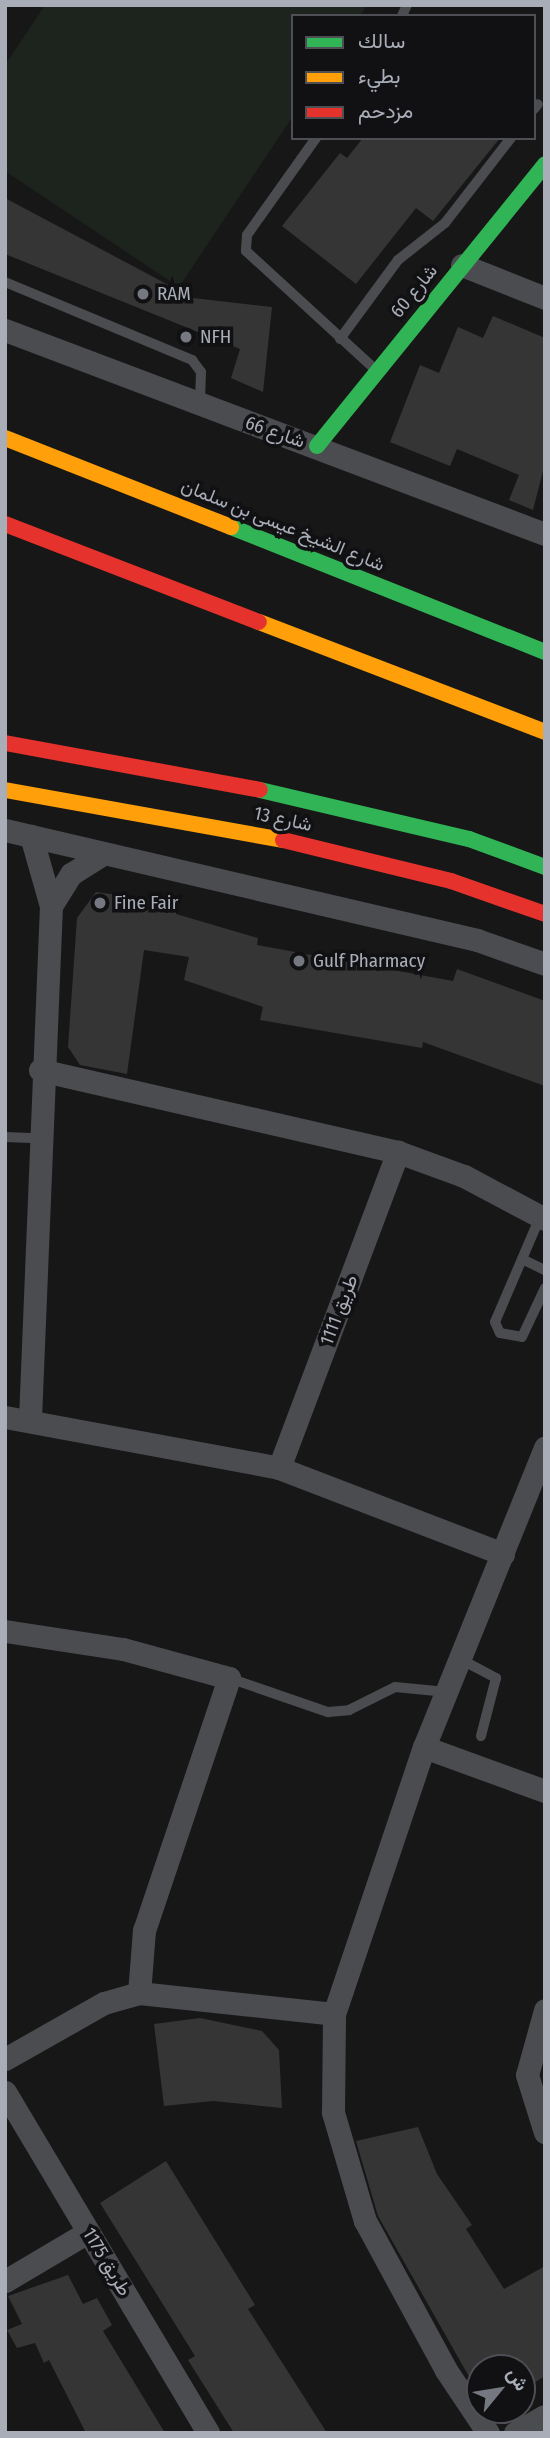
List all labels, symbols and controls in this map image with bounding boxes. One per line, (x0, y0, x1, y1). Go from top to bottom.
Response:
legend (291, 14, 536, 140)
text: سالك (358, 28, 405, 54)
text: بطيء (358, 63, 401, 89)
text: مزدحم (358, 98, 413, 124)
street label: شارع 60 (386, 260, 442, 322)
place label: RAM (157, 283, 191, 305)
marker: RAM (135, 286, 151, 302)
place label: NFH (200, 326, 231, 348)
marker: NFH (178, 329, 194, 345)
street label: شارع 66 (242, 411, 308, 453)
street label: شارع الشيخ عيسى بن سلمان (178, 474, 388, 576)
street label: شارع 13 (252, 802, 314, 836)
place label: Fine Fair (114, 892, 178, 914)
marker: Fine Fair (92, 895, 108, 911)
place label: Gulf Pharmacy (313, 950, 425, 972)
marker: Gulf Pharmacy (291, 953, 307, 969)
street label: طريق 1111 (315, 1272, 363, 1348)
street label: طريق 1175 (78, 2224, 136, 2300)
north arrow (466, 2354, 536, 2424)
text: ش (502, 2364, 534, 2395)

